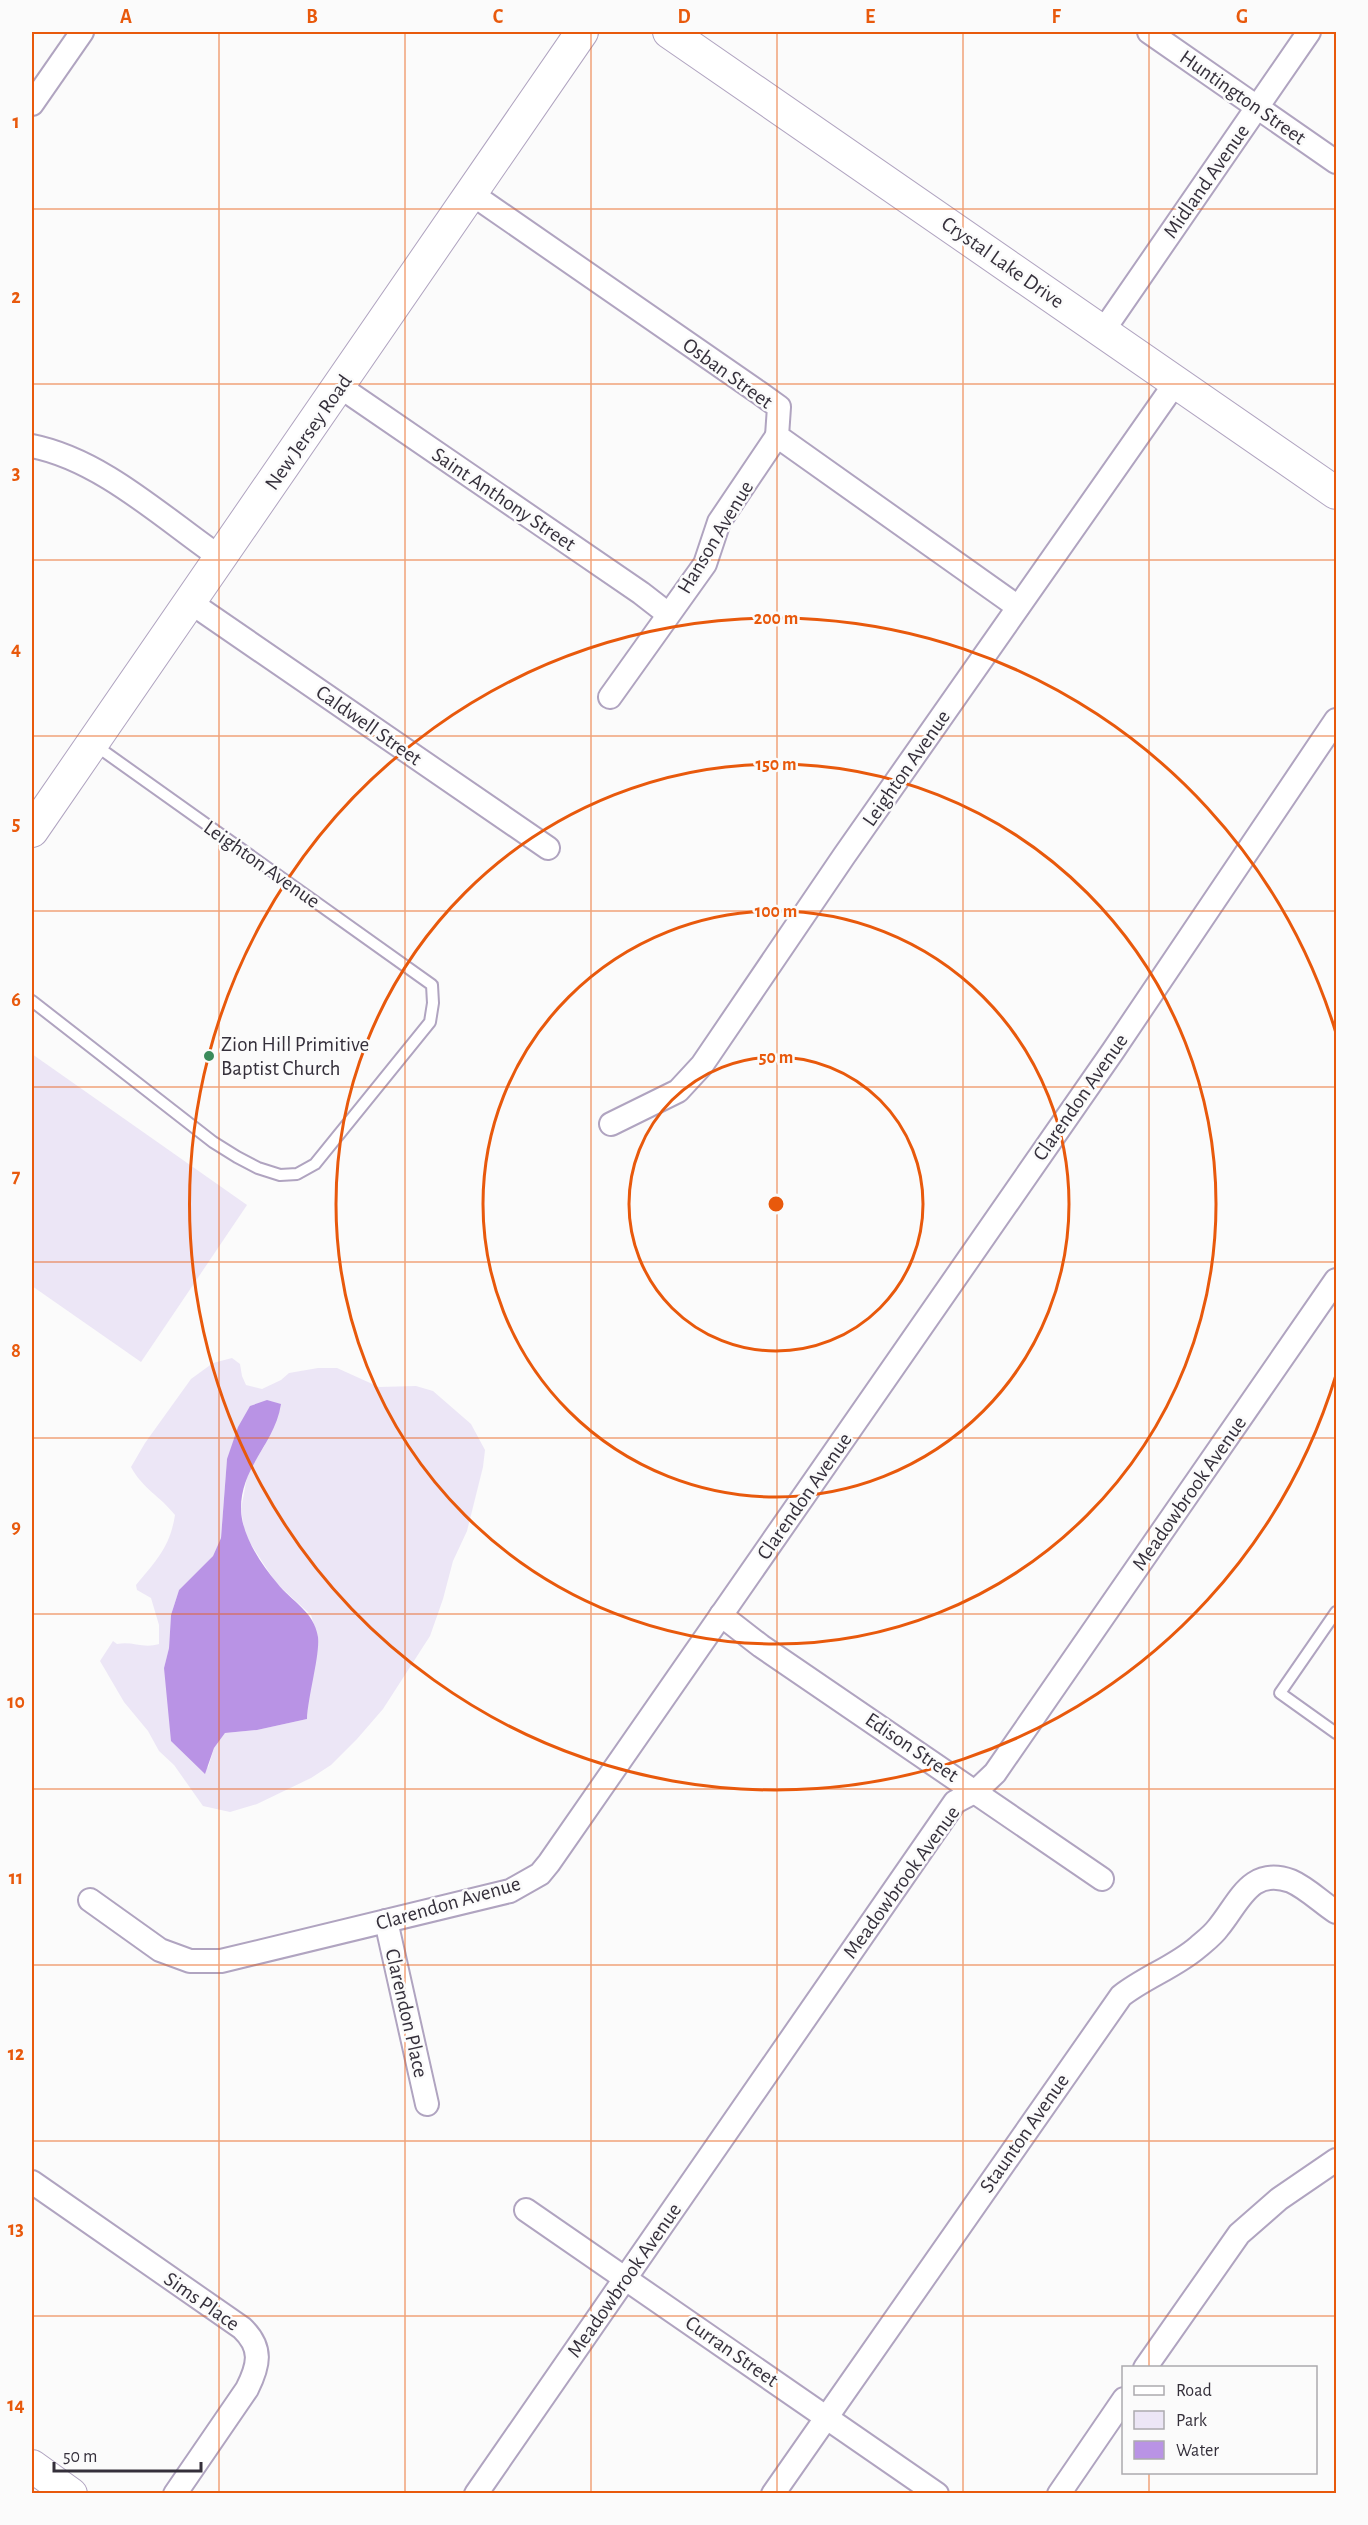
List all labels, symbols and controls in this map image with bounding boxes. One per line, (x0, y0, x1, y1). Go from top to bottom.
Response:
text: A (120, 7, 132, 27)
text: B (306, 7, 318, 27)
text: C (493, 7, 504, 27)
text: D (677, 7, 691, 27)
text: E (865, 7, 875, 27)
text: F (1051, 7, 1061, 27)
text: G (1236, 7, 1248, 27)
street label: Huntington Street (1176, 46, 1310, 149)
text: 1 (12, 112, 20, 132)
street label: Midland Avenue (1159, 121, 1253, 242)
street label: Crystal Lake Drive (938, 213, 1068, 312)
text: 2 (11, 287, 21, 307)
street label: Osban Street (679, 334, 777, 413)
street label: New Jersey Road (261, 371, 356, 494)
street label: Saint Anthony Street (428, 444, 580, 555)
text: 3 (12, 463, 20, 483)
street label: Hanson Avenue (674, 477, 757, 597)
text: 200 m (754, 610, 798, 628)
text: 4 (11, 639, 21, 659)
street label: Caldwell Street (312, 681, 426, 770)
street label: Leighton Avenue (859, 706, 954, 830)
text: 150 m (756, 756, 796, 774)
text: 5 (12, 814, 20, 834)
street label: Leighton Avenue (200, 817, 324, 912)
text: 100 m (755, 903, 797, 921)
text: 6 (11, 990, 21, 1010)
street label: Clarendon Avenue (1029, 1030, 1132, 1164)
place label: Zion Hill Primitive Baptist Church (221, 1034, 369, 1079)
marker: Zion Hill Primitive Baptist Church (202, 1049, 216, 1063)
text: 50 m (759, 1049, 793, 1067)
text: 7 (12, 1166, 21, 1186)
centre of rings (766, 1194, 786, 1214)
text: 8 (11, 1341, 21, 1361)
street label: Meadowbrook Avenue (1128, 1412, 1250, 1574)
street label: Clarendon Avenue (753, 1429, 856, 1563)
text: 9 (11, 1517, 21, 1537)
text: 10 (7, 1692, 25, 1712)
street label: Edison Street (861, 1709, 962, 1786)
street label: Meadowbrook Avenue (839, 1802, 964, 1962)
text: 11 (9, 1868, 23, 1888)
street label: Clarendon Avenue (373, 1873, 523, 1934)
street label: Clarendon Place (381, 1947, 432, 2080)
text: 12 (8, 2044, 24, 2064)
street label: Staunton Avenue (976, 2070, 1073, 2197)
street label: Meadowbrook Avenue (563, 2199, 685, 2361)
text: 13 (8, 2219, 24, 2239)
street label: Sims Place (160, 2268, 243, 2335)
street label: Curran Street (682, 2312, 782, 2391)
legend (1122, 2366, 1317, 2474)
text: Road (1176, 2382, 1212, 2400)
text: 14 (7, 2395, 25, 2415)
text: Park (1176, 2412, 1208, 2430)
scale bar (54, 2435, 201, 2473)
text: Water (1176, 2442, 1219, 2460)
text: 50 m (63, 2448, 97, 2466)

